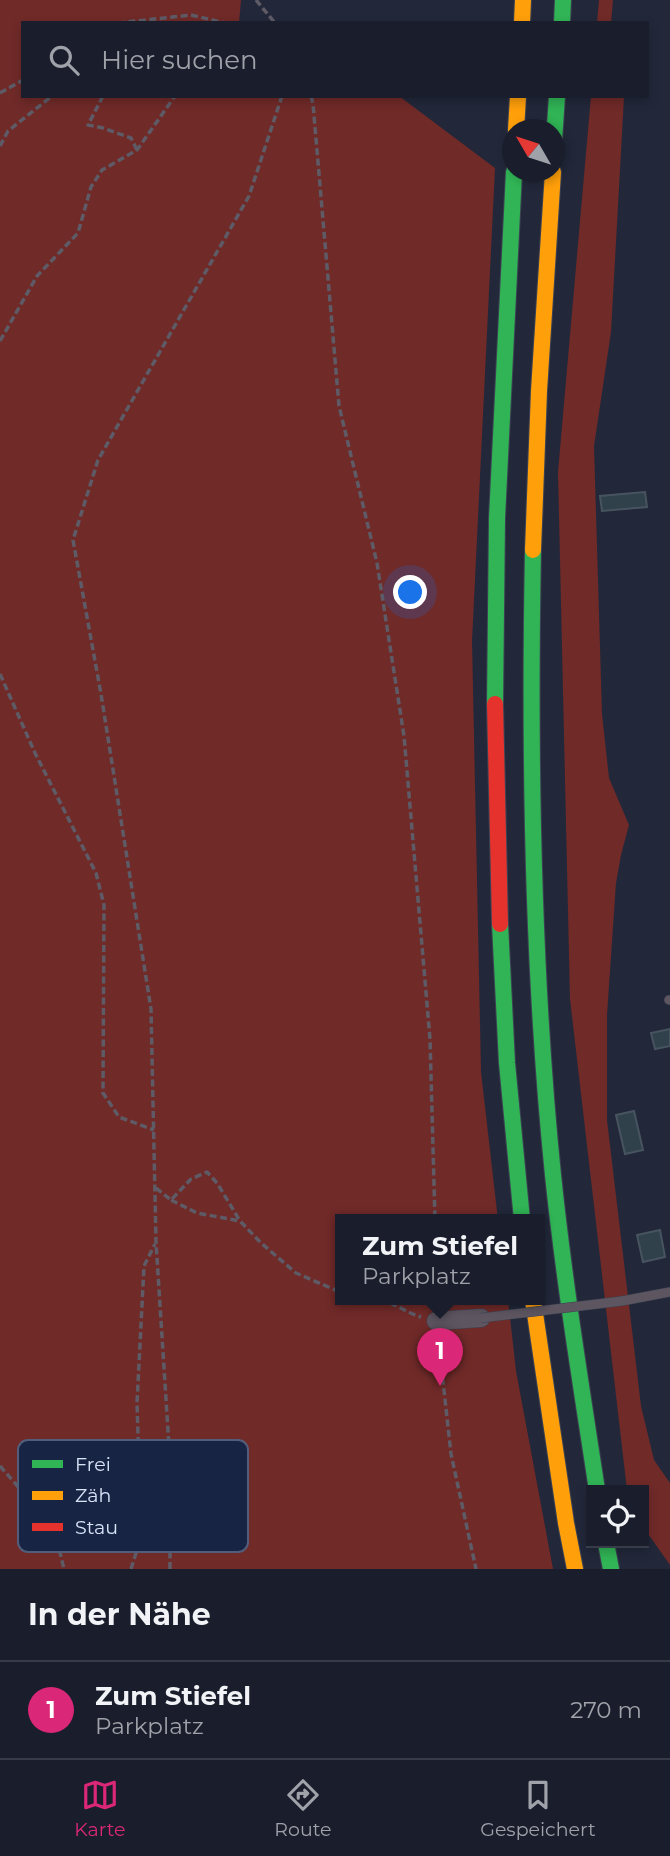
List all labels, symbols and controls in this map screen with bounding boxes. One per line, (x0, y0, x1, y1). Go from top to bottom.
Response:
search box (21, 21, 649, 98)
icon: search (45, 41, 83, 79)
text: Hier suchen (101, 44, 258, 76)
north arrow (502, 119, 565, 182)
your location (393, 575, 427, 609)
popup (335, 1214, 545, 1305)
text: Zum Stiefel (362, 1230, 518, 1262)
text: Parkplatz (362, 1262, 471, 1290)
pin: 1 (417, 1328, 463, 1386)
legend (18, 1440, 248, 1552)
text: Frei (75, 1453, 111, 1476)
text: Zäh (75, 1484, 111, 1507)
map controls (586, 1485, 649, 1548)
button: locate (586, 1485, 649, 1548)
text: Stau (75, 1516, 118, 1539)
text: In der Nähe (28, 1596, 211, 1633)
text: Zum Stiefel (95, 1680, 251, 1712)
text: 1 (46, 1696, 56, 1724)
text: 270 m (570, 1696, 642, 1724)
text: Parkplatz (95, 1712, 204, 1740)
tab: Karte (74, 1776, 126, 1841)
tab: Route (274, 1776, 332, 1841)
tab: Gespeichert (480, 1776, 596, 1841)

